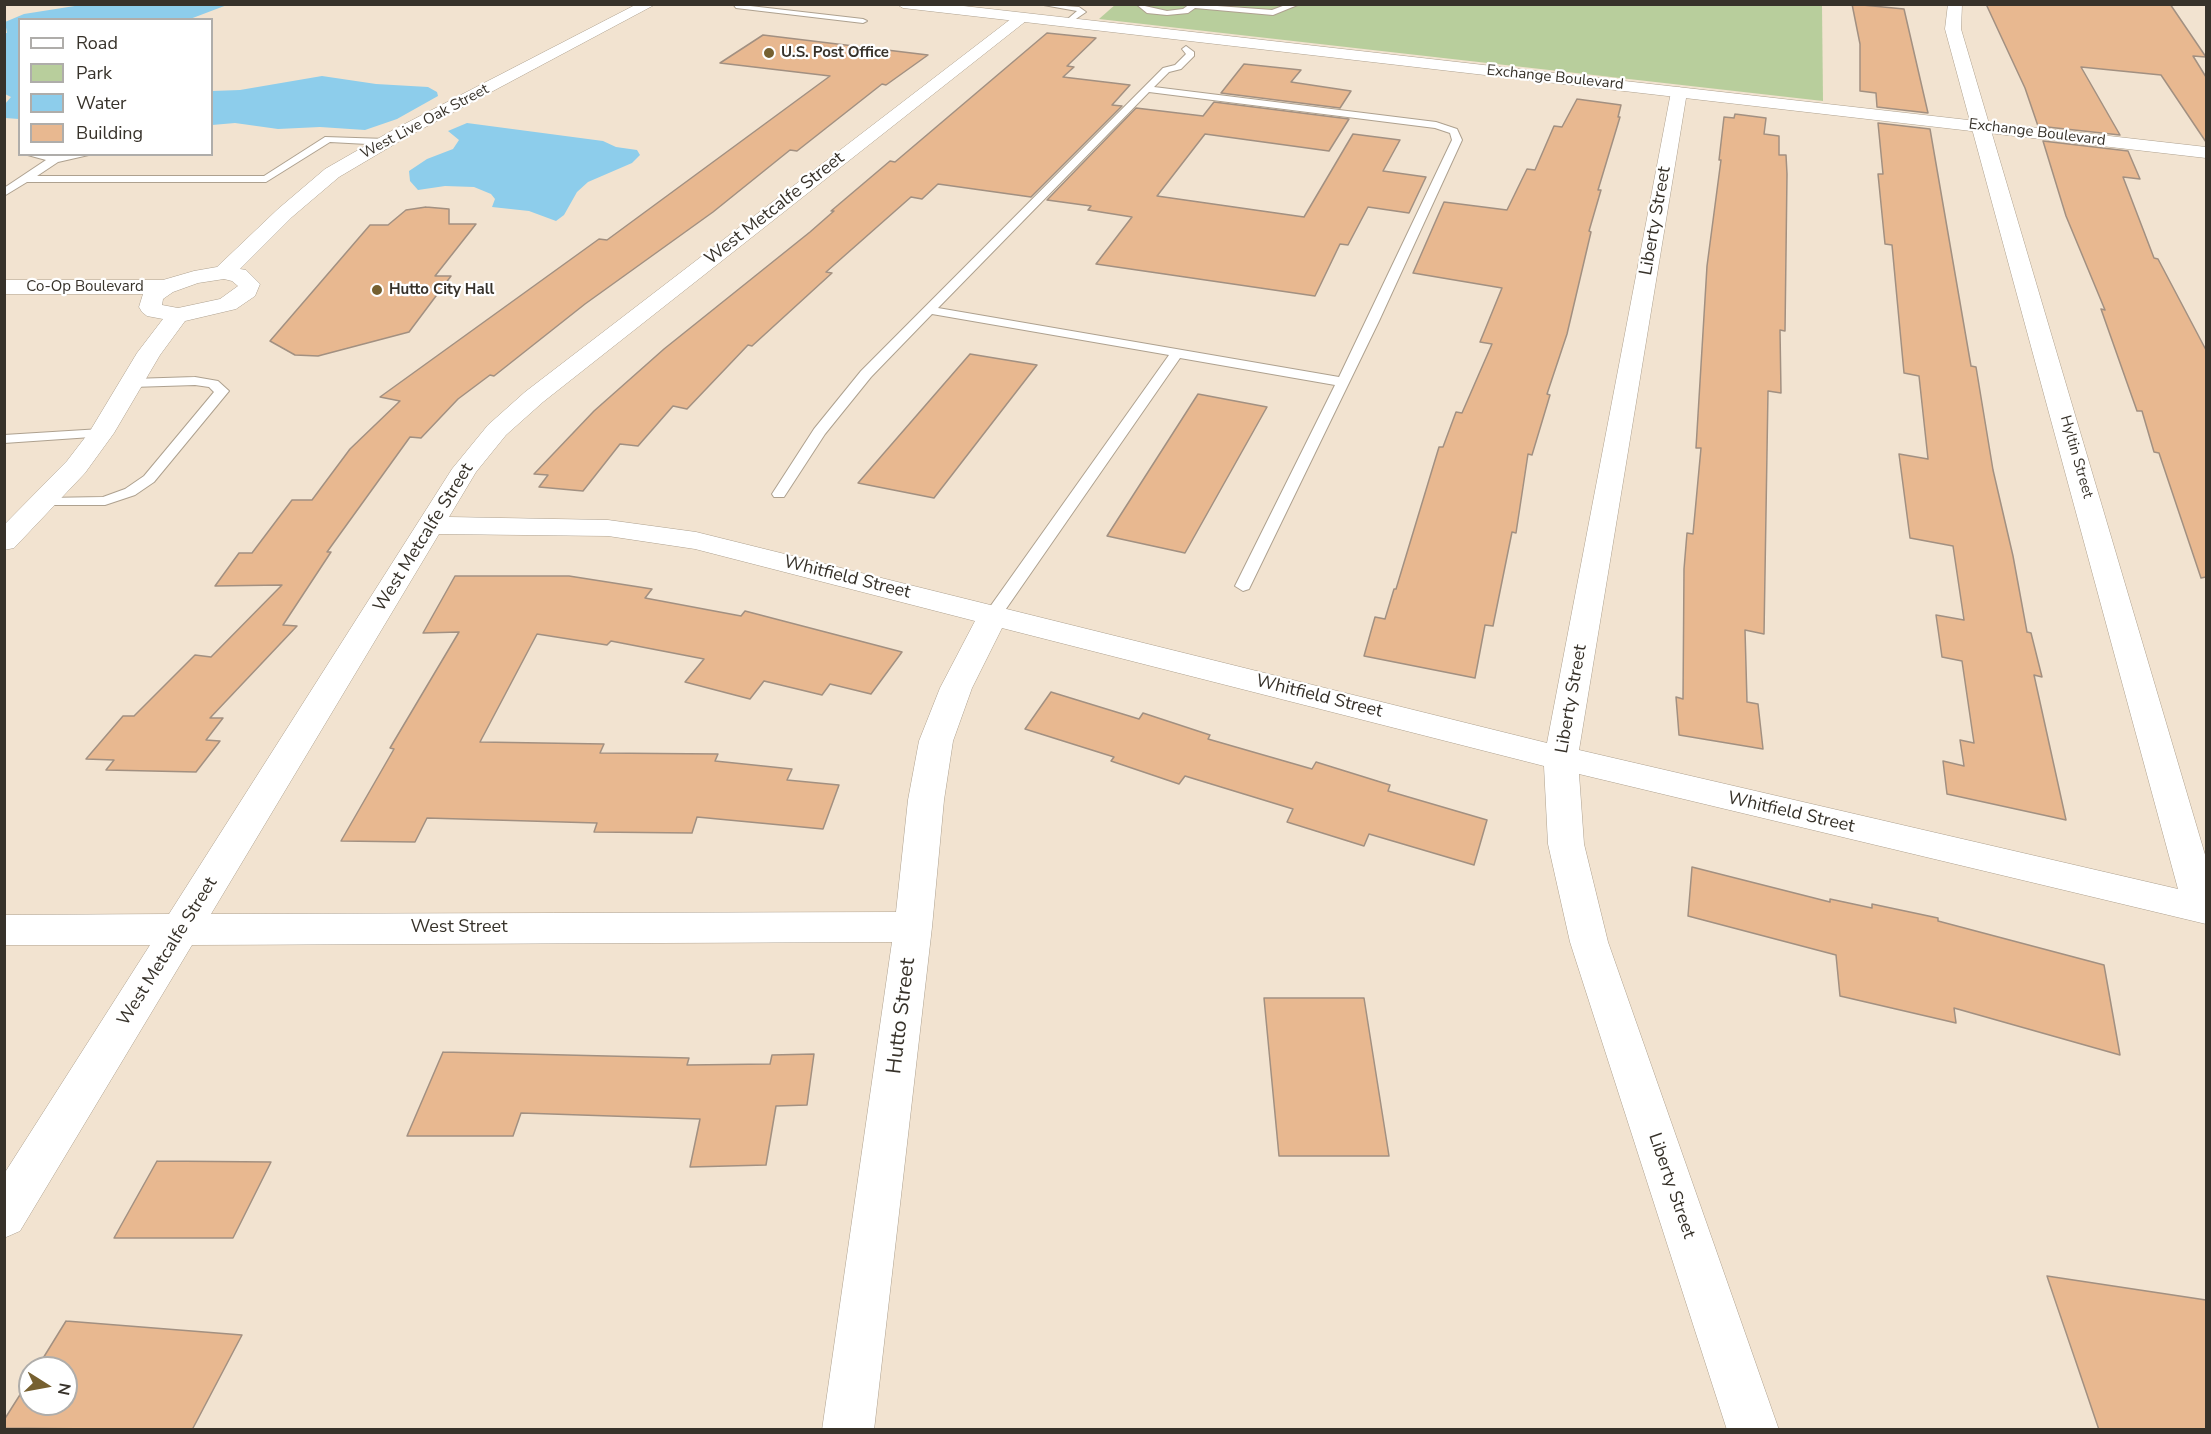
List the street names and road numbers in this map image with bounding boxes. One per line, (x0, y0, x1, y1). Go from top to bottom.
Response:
street label: Exchange Boulevard (1486, 62, 1624, 94)
street label: West Live Oak Street (358, 81, 492, 163)
street label: Exchange Boulevard (1968, 116, 2106, 150)
street label: West Metcalfe Street (701, 148, 849, 270)
street label: Liberty Street (1636, 165, 1676, 277)
street label: Co-Op Boulevard (26, 278, 144, 296)
street label: Hyltin Street (2056, 413, 2096, 501)
street label: West Metcalfe Street (370, 460, 478, 616)
street label: Whitfield Street (781, 552, 913, 604)
street label: Liberty Street (1552, 643, 1592, 755)
street label: Whitfield Street (1253, 671, 1385, 723)
street label: Whitfield Street (1725, 788, 1857, 838)
street label: West Metcalfe Street (114, 874, 222, 1030)
street label: West Street (411, 917, 507, 939)
street label: Hutto Street (882, 957, 922, 1075)
street label: Liberty Street (1643, 1130, 1699, 1242)

